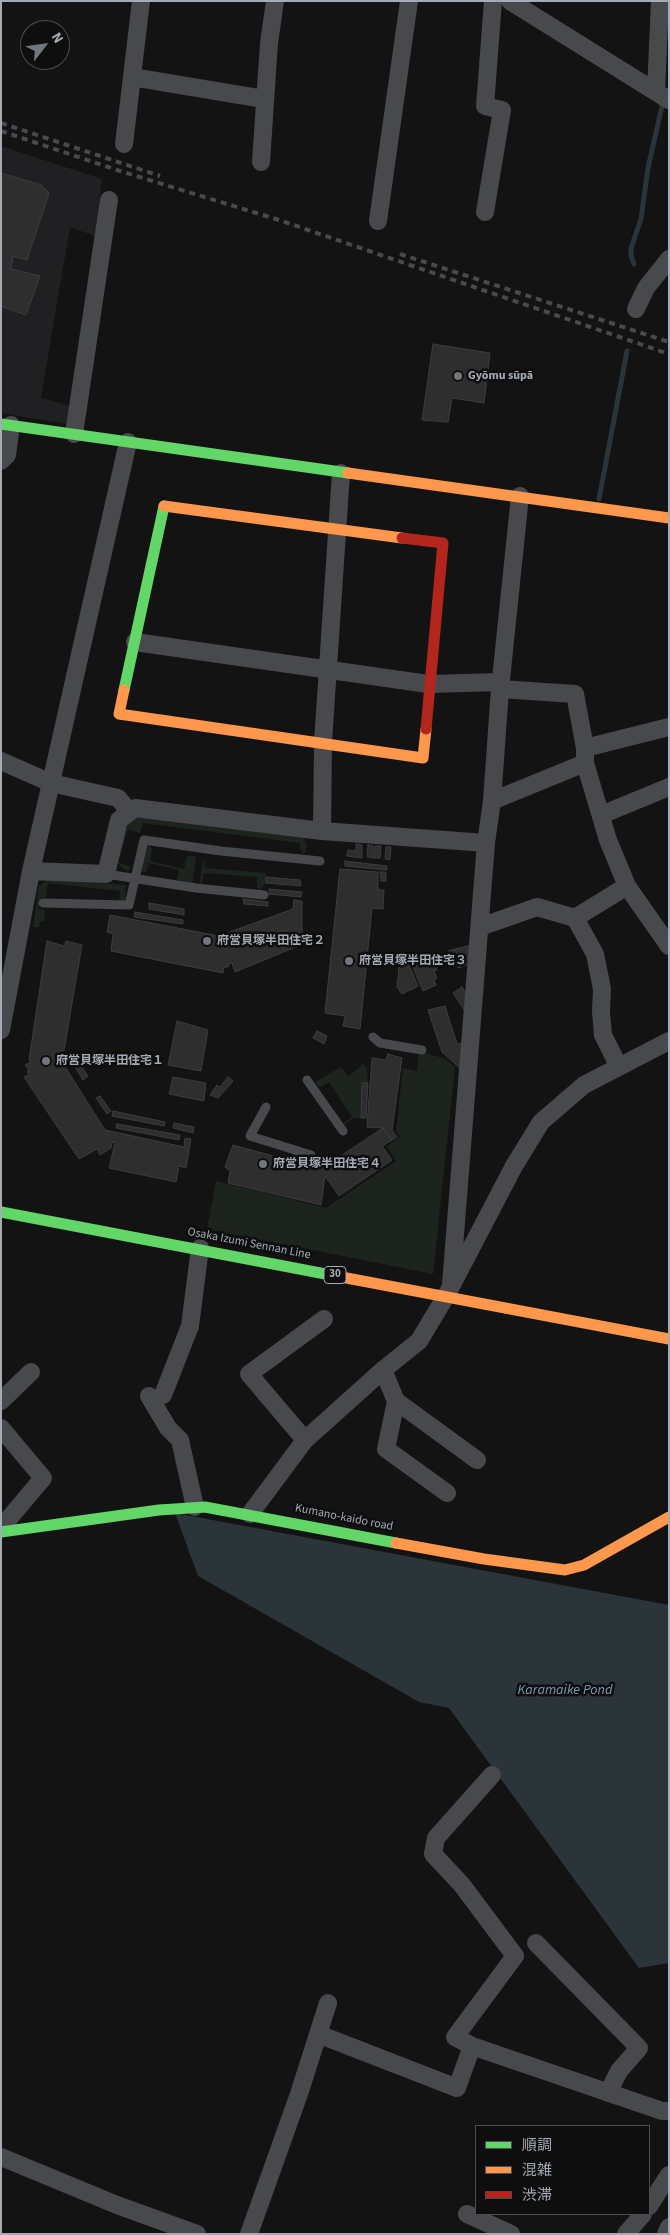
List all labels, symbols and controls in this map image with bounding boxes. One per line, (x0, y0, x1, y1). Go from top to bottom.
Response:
north arrow (20, 20, 70, 70)
text: N (46, 29, 68, 47)
place label: Gyōmu sūpā (468, 369, 533, 383)
marker: Gyōmu sūpā (452, 370, 464, 382)
place label: 府営貝塚半田住宅２ (217, 934, 325, 948)
marker: 府営貝塚半田住宅２ (201, 935, 213, 947)
place label: 府営貝塚半田住宅３ (359, 954, 467, 968)
marker: 府営貝塚半田住宅３ (343, 955, 355, 967)
place label: 府営貝塚半田住宅１ (56, 1054, 164, 1068)
marker: 府営貝塚半田住宅１ (40, 1055, 52, 1067)
place label: 府営貝塚半田住宅４ (273, 1157, 381, 1171)
marker: 府営貝塚半田住宅４ (257, 1158, 269, 1170)
street label: Osaka Izumi Sennan Line (186, 1225, 312, 1263)
road number: 30 (324, 1266, 346, 1284)
street label: Kumano-kaido road (294, 1501, 394, 1535)
water label: Karamaike Pond (518, 1683, 612, 1699)
legend (475, 2125, 650, 2215)
text: 順調 (522, 2135, 552, 2156)
text: 混雑 (522, 2160, 552, 2181)
text: 渋滞 (522, 2185, 552, 2206)

